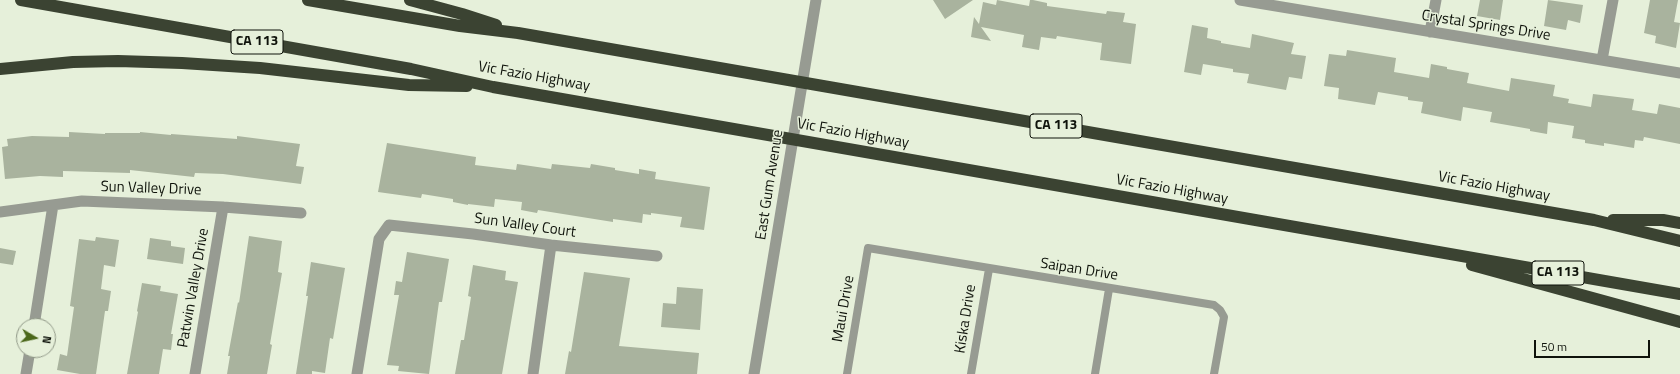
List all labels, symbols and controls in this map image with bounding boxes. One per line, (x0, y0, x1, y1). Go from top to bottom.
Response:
street label: Crystal Springs Drive (1420, 7, 1552, 45)
road number: CA 113 (231, 30, 283, 54)
street label: Vic Fazio Highway (477, 58, 591, 96)
road number: CA 113 (1030, 114, 1082, 138)
street label: Vic Fazio Highway (796, 115, 910, 153)
street label: East Gum Avenue (752, 129, 788, 241)
street label: Vic Fazio Highway (1437, 168, 1551, 206)
street label: Vic Fazio Highway (1115, 171, 1229, 209)
street label: Sun Valley Drive (100, 178, 202, 200)
street label: Sun Valley Court (473, 210, 577, 242)
street label: Patwin Valley Drive (175, 227, 213, 349)
street label: Saipan Drive (1039, 255, 1119, 285)
road number: CA 113 (1532, 261, 1584, 285)
street label: Maui Drive (829, 274, 859, 344)
street label: Kiska Drive (952, 283, 980, 355)
north arrow (16, 318, 56, 358)
scale bar (1536, 332, 1652, 358)
text: N (38, 335, 55, 345)
text: 50 m (1541, 337, 1567, 356)

